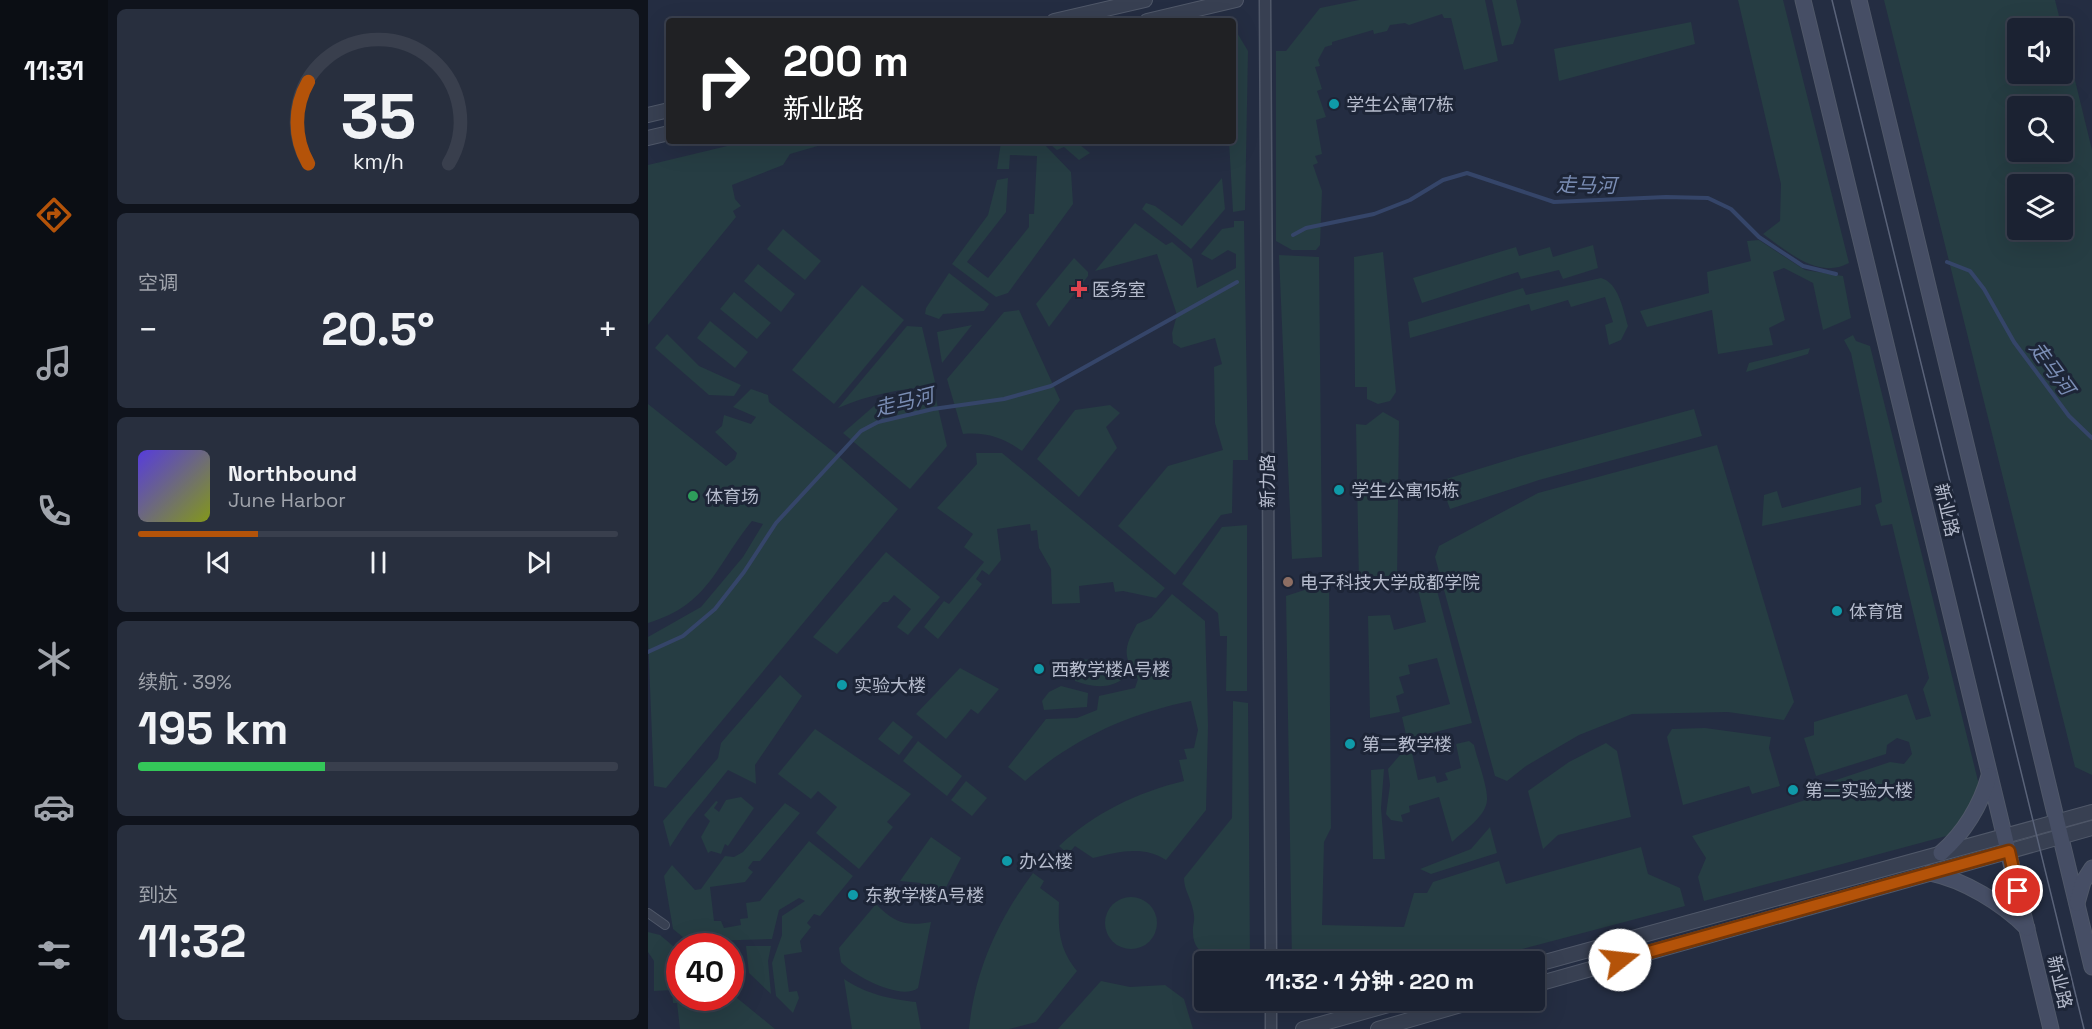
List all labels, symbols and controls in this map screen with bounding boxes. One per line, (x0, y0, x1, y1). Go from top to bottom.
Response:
map controls (2007, 18, 2073, 240)
button: sound (2007, 18, 2073, 84)
text: 200 m (783, 35, 909, 88)
icon: right (684, 42, 762, 120)
text: 11:31 (24, 53, 84, 88)
text: 35 (340, 77, 416, 156)
text: 新业路 (783, 91, 864, 126)
place label: 学生公寓17栋 (1346, 93, 1454, 116)
button: search (2007, 96, 2073, 162)
marker: 学生公寓17栋 (1327, 97, 1341, 111)
text: km/h (352, 148, 404, 175)
water label: 走马河 (1556, 171, 1620, 199)
button: layers (2007, 174, 2073, 240)
icon: directions (33, 194, 75, 236)
text: 空调 (138, 270, 178, 296)
place label: 医务室 (1092, 278, 1146, 301)
marker: 医务室 (1070, 280, 1088, 298)
text: 20.5° (321, 301, 435, 358)
text: − (138, 309, 158, 351)
text: + (598, 309, 618, 351)
water label: 走马河 (2024, 336, 2083, 403)
icon: music (33, 342, 75, 384)
water label: 走马河 (872, 381, 940, 422)
street label: 新力路 (1256, 454, 1279, 508)
text: Northbound (228, 459, 357, 487)
place label: 学生公寓15栋 (1351, 479, 1459, 502)
street label: 新业路 (1930, 481, 1964, 539)
marker: 学生公寓15栋 (1332, 483, 1346, 497)
place label: 体育场 (705, 485, 759, 508)
text: June Harbor (228, 487, 346, 513)
marker: 体育场 (686, 489, 700, 503)
icon: phone (33, 490, 75, 532)
icon: previous (202, 546, 235, 579)
icon: pause (362, 546, 395, 579)
icon: next (522, 546, 555, 579)
place label: 电子科技大学成都学院 (1300, 571, 1480, 594)
marker: 电子科技大学成都学院 (1281, 575, 1295, 589)
place label: 体育馆 (1849, 600, 1903, 623)
marker: 体育馆 (1830, 604, 1844, 618)
icon: climate (33, 638, 75, 680)
place label: 西教学楼A号楼 (1051, 658, 1170, 681)
marker: 西教学楼A号楼 (1032, 662, 1046, 676)
text: 续航 · 39% (138, 669, 232, 695)
place label: 实验大楼 (854, 674, 926, 697)
marker: 实验大楼 (835, 678, 849, 692)
text: 195 km (138, 700, 288, 757)
place label: 第二教学楼 (1362, 733, 1452, 756)
marker: 第二教学楼 (1343, 737, 1357, 751)
place label: 第二实验大楼 (1805, 779, 1913, 802)
marker: 第二实验大楼 (1786, 783, 1800, 797)
icon: car (33, 786, 75, 828)
place label: 办公楼 (1019, 850, 1073, 873)
marker: 办公楼 (1000, 854, 1014, 868)
pin (1992, 865, 2043, 916)
icon: arrive (2001, 874, 2034, 907)
text: 到达 (138, 882, 178, 908)
place label: 东教学楼A号楼 (865, 884, 984, 907)
marker: 东教学楼A号楼 (846, 888, 860, 902)
text: 11:32 (138, 913, 246, 970)
position arrow (1588, 928, 1652, 992)
speed limit sign: 40 (666, 933, 744, 1011)
icon: filters (33, 934, 75, 976)
street label: 新业路 (2043, 953, 2077, 1011)
text: 11:32 · 1 分钟 · 220 m (1265, 967, 1474, 995)

